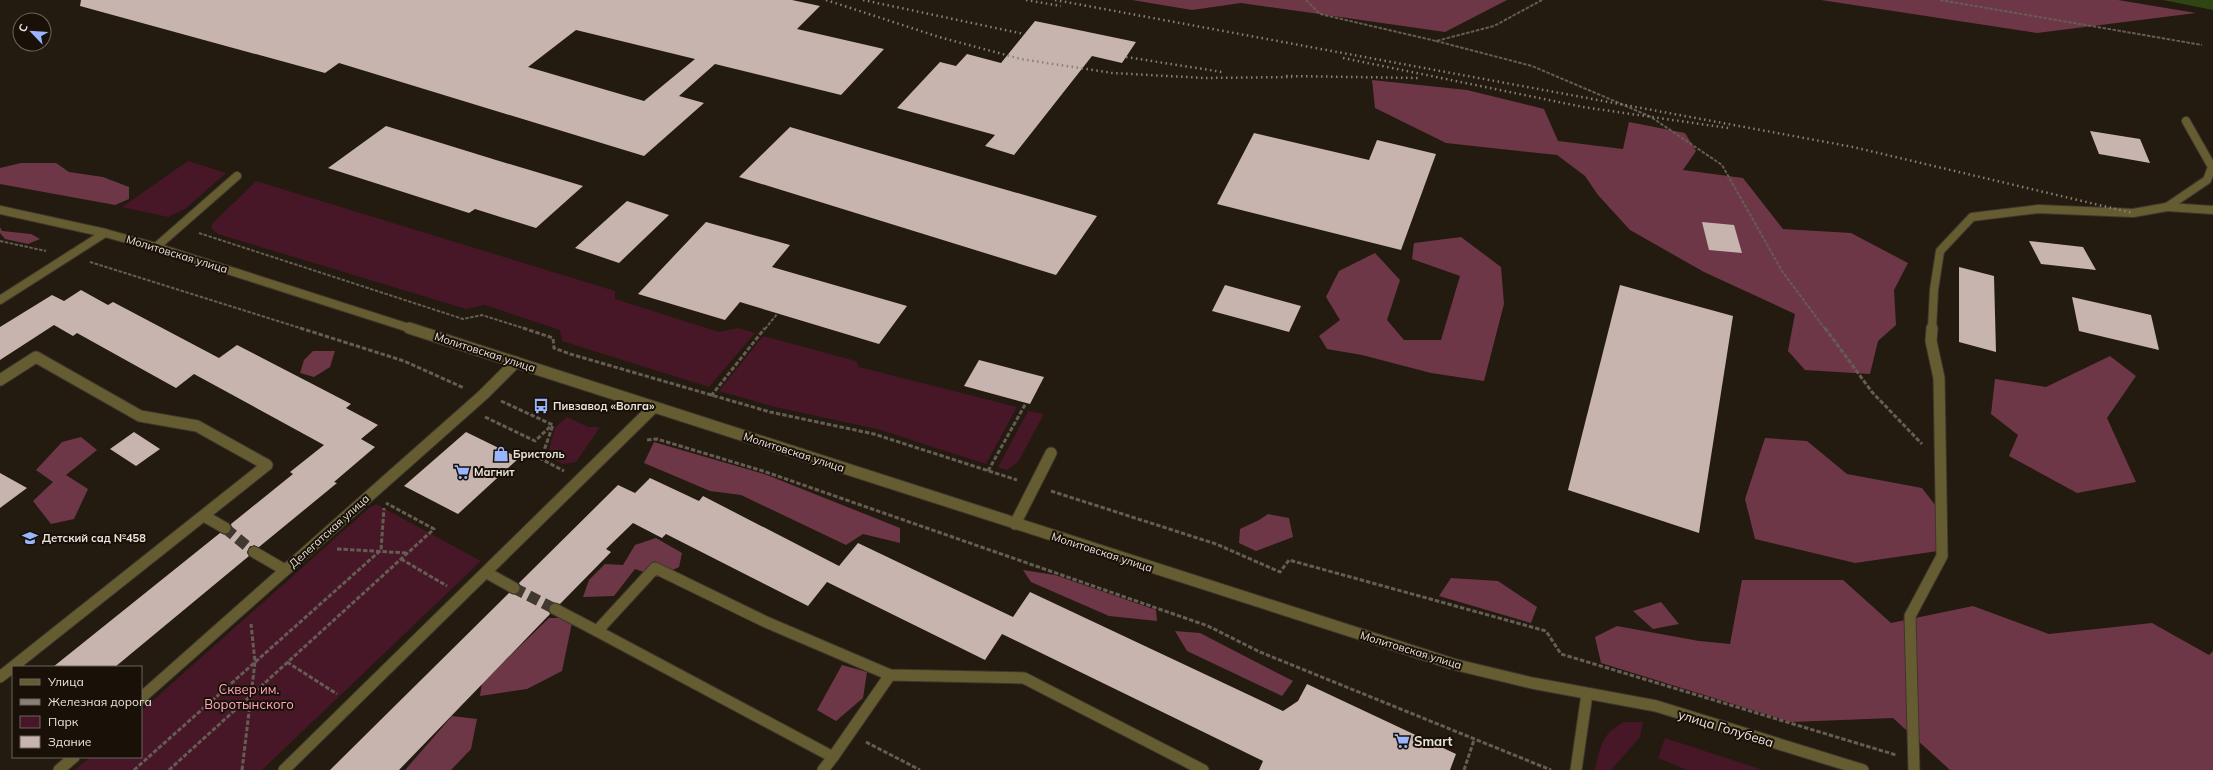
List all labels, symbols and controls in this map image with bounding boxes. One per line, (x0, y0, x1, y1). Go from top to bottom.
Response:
north arrow (12, 12, 52, 52)
text: С (15, 21, 31, 34)
street label: Молитовская улица (125, 232, 229, 276)
street label: Молитовская улица (433, 329, 537, 375)
bus stop icon: Пивзавод «Волга» (532, 397, 550, 415)
place label: Пивзавод «Волга» (553, 399, 655, 413)
street label: Молитовская улица (742, 429, 846, 475)
shop icon: Бристоль (492, 445, 510, 463)
place label: Бристоль (513, 447, 565, 461)
supermarket icon: Магнит (453, 463, 471, 481)
place label: Магнит (474, 465, 515, 479)
street label: Делегатская улица (286, 491, 372, 571)
school or university icon: Детский сад №458 (21, 529, 39, 547)
street label: Молитовская улица (1050, 529, 1154, 575)
place label: Детский сад №458 (42, 531, 146, 545)
street label: Молитовская улица (1359, 628, 1463, 672)
legend (12, 666, 142, 758)
text: Улица (47, 674, 84, 689)
park label: Сквер им. Воротынского (204, 681, 294, 712)
text: Железная дорога (48, 694, 152, 709)
street label: улица Голубева (1676, 706, 1776, 750)
text: Парк (48, 714, 79, 729)
supermarket icon: Smart (1393, 732, 1411, 750)
place label: Smart (1414, 733, 1453, 749)
text: Здание (48, 734, 92, 749)

